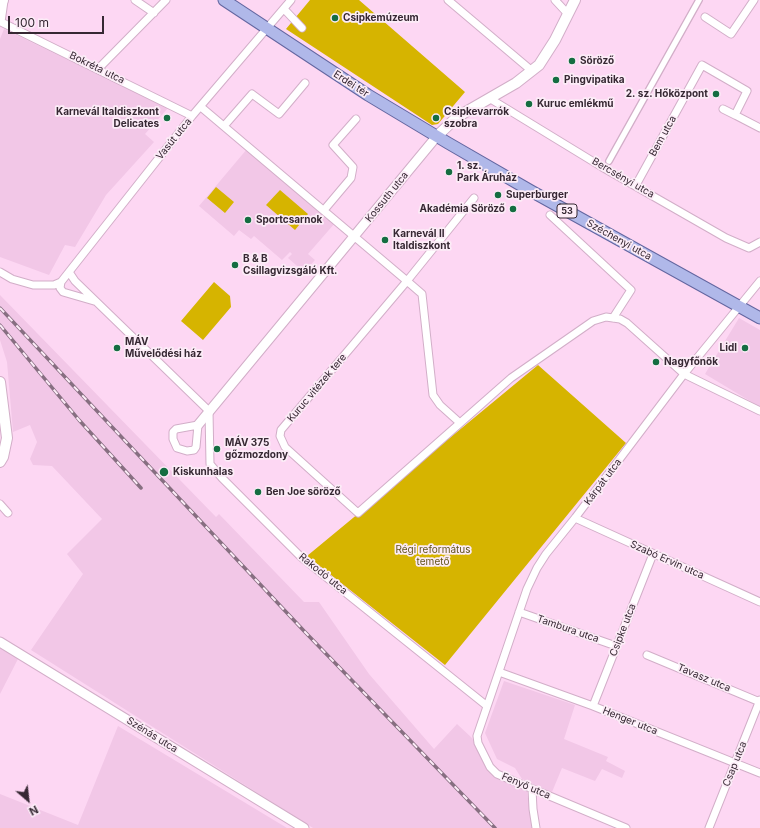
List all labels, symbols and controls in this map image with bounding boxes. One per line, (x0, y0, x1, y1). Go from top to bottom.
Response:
scale bar (10, 8, 106, 34)
place label: Csipkemúzeum (343, 12, 419, 24)
marker: Csipkemúzeum (330, 13, 340, 23)
text: 100 m (15, 15, 49, 30)
street label: Bokréta utca (68, 50, 126, 86)
place label: Söröző (580, 55, 614, 67)
marker: Söröző (567, 56, 577, 66)
street label: Erdei tér (331, 68, 371, 100)
place label: Pingvipatika (564, 74, 625, 86)
marker: Pingvipatika (551, 75, 561, 85)
place label: 2. sz. Hőközpont (626, 88, 708, 100)
marker: 2. sz. Hőközpont (711, 89, 721, 99)
place label: Kuruc emlékmű (537, 98, 614, 110)
marker: Kuruc emlékmű (524, 99, 534, 109)
place label: Karnevál Italdiszkont Delicates (56, 106, 159, 130)
place label: Csipkevarrók szobra (444, 106, 509, 130)
marker: Karnevál Italdiszkont Delicates (162, 113, 172, 123)
marker: Csipkevarrók szobra (431, 113, 441, 123)
street label: Bem utca (647, 114, 679, 158)
street label: Vasút utca (154, 116, 194, 162)
street label: Bercsényi utca (590, 155, 656, 201)
place label: 1. sz. Park Áruház (457, 160, 517, 184)
marker: 1. sz. Park Áruház (444, 167, 454, 177)
street label: Kossuth utca (363, 169, 411, 225)
place label: Superburger (506, 189, 568, 201)
marker: Superburger (493, 190, 503, 200)
place label: Akadémia Söröző (420, 203, 505, 215)
marker: Akadémia Söröző (508, 204, 518, 214)
road number: 53 (557, 204, 577, 218)
place label: Sportcsarnok (256, 214, 322, 226)
marker: Sportcsarnok (243, 215, 253, 225)
street label: Széchenyi utca (585, 217, 653, 263)
place label: Karnevál II Italdiszkont (393, 228, 450, 252)
marker: Karnevál II Italdiszkont (380, 235, 390, 245)
place label: B & B Csillagvizsgáló Kft. (243, 253, 337, 276)
marker: B & B Csillagvizsgáló Kft. (230, 260, 240, 270)
place label: MÁV Művelődési ház (125, 336, 202, 360)
place label: Lidl (720, 342, 737, 354)
marker: MÁV Művelődési ház (112, 343, 122, 353)
marker: Lidl (740, 343, 750, 353)
street label: Kuruc vitézek tere (285, 351, 349, 425)
place label: Nagyfőnök (664, 356, 718, 368)
marker: Nagyfőnök (651, 357, 661, 367)
place label: MÁV 375 gőzmozdony (225, 437, 288, 460)
marker: MÁV 375 gőzmozdony (212, 444, 222, 454)
street label: Kárpát utca (582, 457, 624, 507)
marker: Kiskunhalas (158, 466, 170, 478)
place label: Kiskunhalas (173, 466, 233, 478)
place label: Ben Joe söröző (266, 486, 341, 498)
marker: Ben Joe söröző (253, 487, 263, 497)
street label: Szabó Ervin utca (628, 538, 706, 582)
park label: Régi református temető (395, 544, 471, 568)
street label: Rakodó utca (296, 551, 350, 597)
street label: Csipke utca (607, 602, 639, 658)
street label: Tambura utca (535, 613, 601, 645)
street label: Tavasz utca (676, 661, 732, 695)
street label: Henger utca (601, 705, 659, 737)
street label: Szénás utca (124, 715, 180, 755)
street label: Csap utca (721, 740, 749, 788)
street label: Fenyő utca (500, 770, 552, 802)
north arrow (8, 780, 48, 820)
text: N (27, 802, 41, 819)

